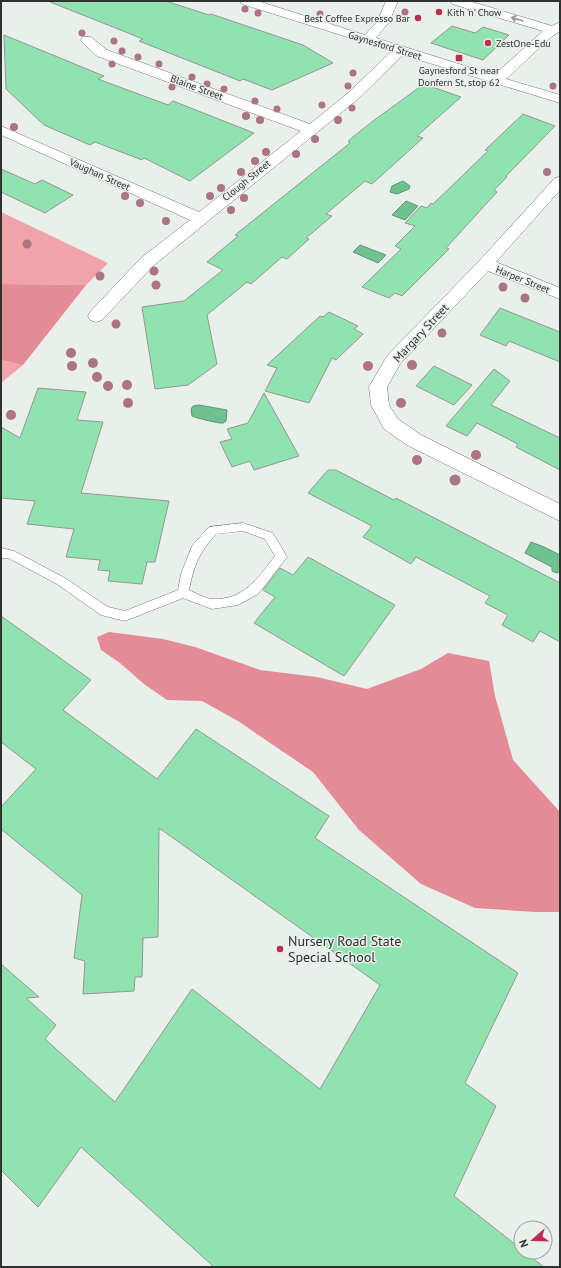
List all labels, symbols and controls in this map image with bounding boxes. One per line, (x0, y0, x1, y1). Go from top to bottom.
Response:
place label: Kith 'n' Chow (447, 6, 502, 19)
marker: Kith 'n' Chow (434, 7, 444, 17)
place label: Best Coffee Expresso Bar (304, 12, 411, 25)
marker: Best Coffee Expresso Bar (413, 13, 423, 23)
one-way arrow (510, 15, 523, 22)
street label: Gaynesford Street (347, 28, 424, 63)
place label: ZestOne-Edu (496, 37, 551, 50)
marker: ZestOne-Edu (483, 38, 493, 48)
marker: Gaynesford St near Donfern St, stop 62 (454, 53, 464, 63)
place label: Gaynesford St near Donfern St, stop 62 (418, 64, 500, 89)
street label: Blaine Street (169, 72, 226, 103)
street label: Vaughan Street (67, 155, 133, 194)
street label: Clough Street (220, 157, 274, 204)
street label: Harper Street (494, 263, 552, 296)
street label: Margary Street (390, 300, 452, 365)
place label: Nursery Road State Special School (288, 932, 401, 966)
marker: Nursery Road State Special School (275, 944, 285, 954)
north arrow (513, 1220, 553, 1260)
text: N (516, 1238, 531, 1249)

